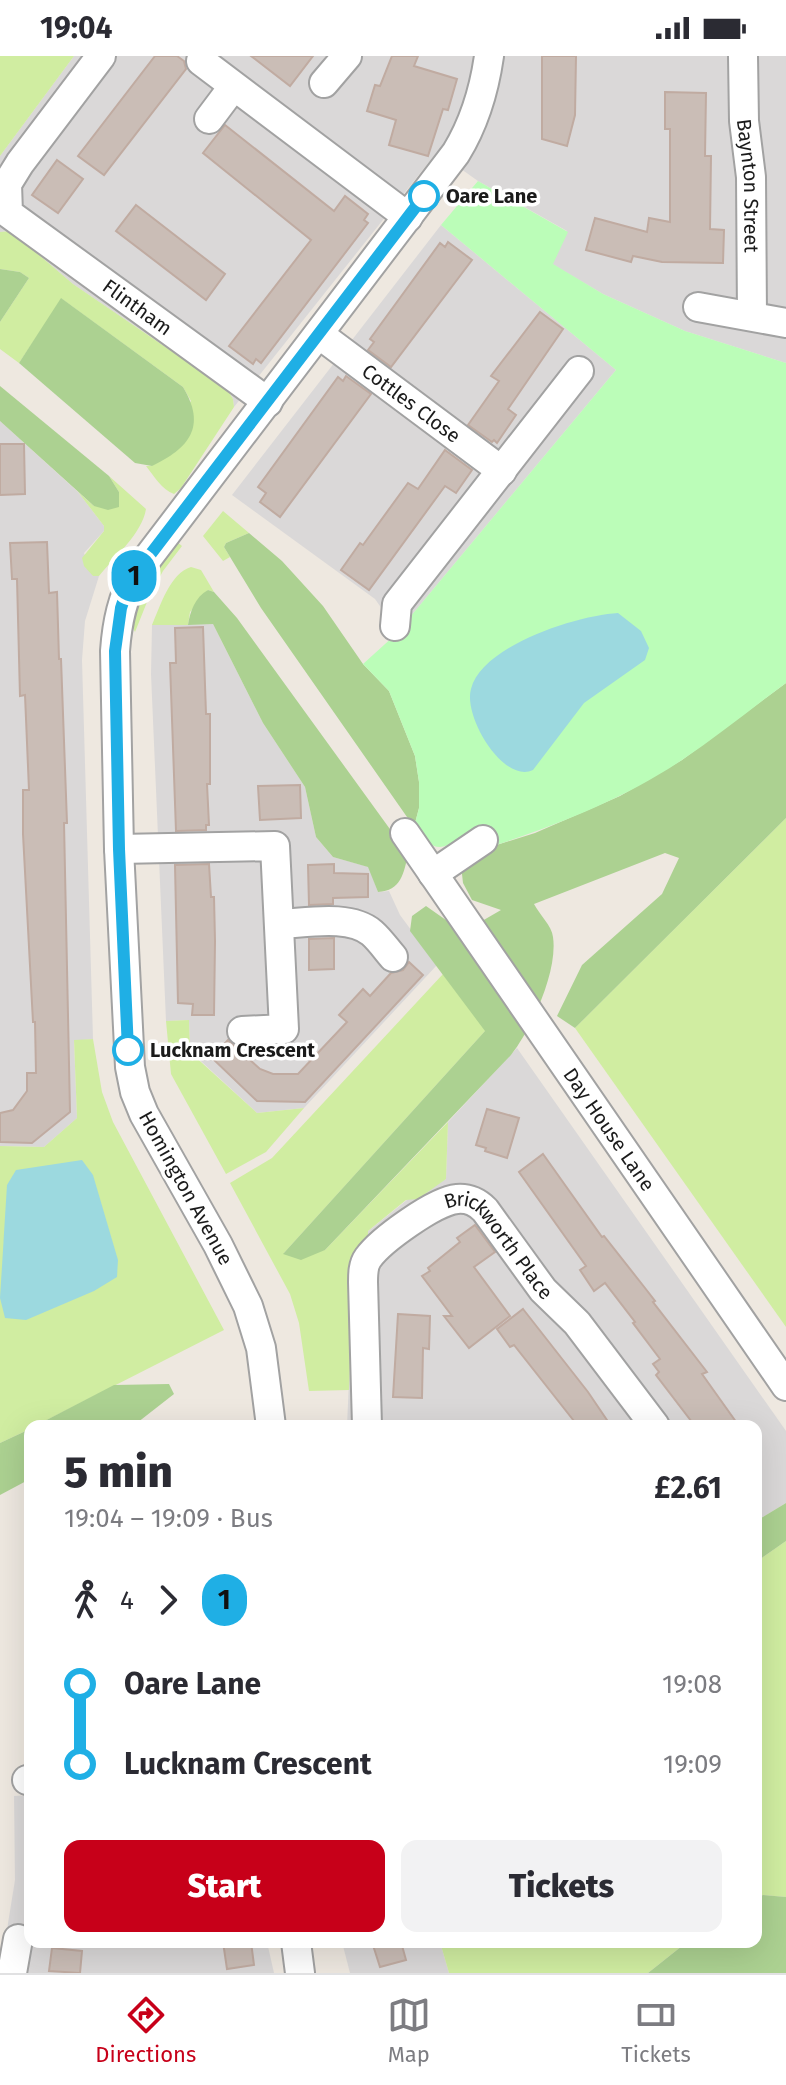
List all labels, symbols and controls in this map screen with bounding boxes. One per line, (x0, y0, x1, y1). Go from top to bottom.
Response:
text: 19:04 (40, 10, 112, 46)
street label: Baynton Street (732, 117, 764, 254)
marker: Oare Lane (409, 181, 439, 211)
place label: Oare Lane (446, 184, 537, 208)
street label: Flintham (98, 274, 177, 340)
street label: Cottles Close (357, 359, 465, 448)
line badge: 1 (108, 550, 160, 602)
text: 1 (128, 559, 141, 592)
marker: Lucknam Crescent (113, 1035, 143, 1065)
place label: Lucknam Crescent (150, 1038, 315, 1062)
street label: Day House Lane (558, 1063, 660, 1196)
street label: Homington Avenue (134, 1107, 238, 1269)
street label: Brickworth Place (441, 1187, 558, 1305)
text: 5 min (64, 1446, 173, 1499)
text: £2.61 (654, 1470, 722, 1506)
text: 19:04 – 19:09 · Bus (64, 1503, 273, 1534)
icon: walk (64, 1578, 108, 1622)
icon: forward (146, 1578, 190, 1622)
text: 1 (218, 1583, 231, 1616)
text: 4 (120, 1585, 134, 1616)
text: Oare Lane (124, 1666, 261, 1702)
text: 19:08 (662, 1669, 722, 1700)
text: Lucknam Crescent (124, 1746, 372, 1782)
text: 19:09 (663, 1749, 722, 1780)
button: Start (64, 1840, 385, 1932)
button: Tickets (401, 1840, 722, 1932)
tab: Directions (95, 1993, 196, 2068)
tab: Map (387, 1993, 431, 2068)
tab: Tickets (621, 1993, 691, 2068)

